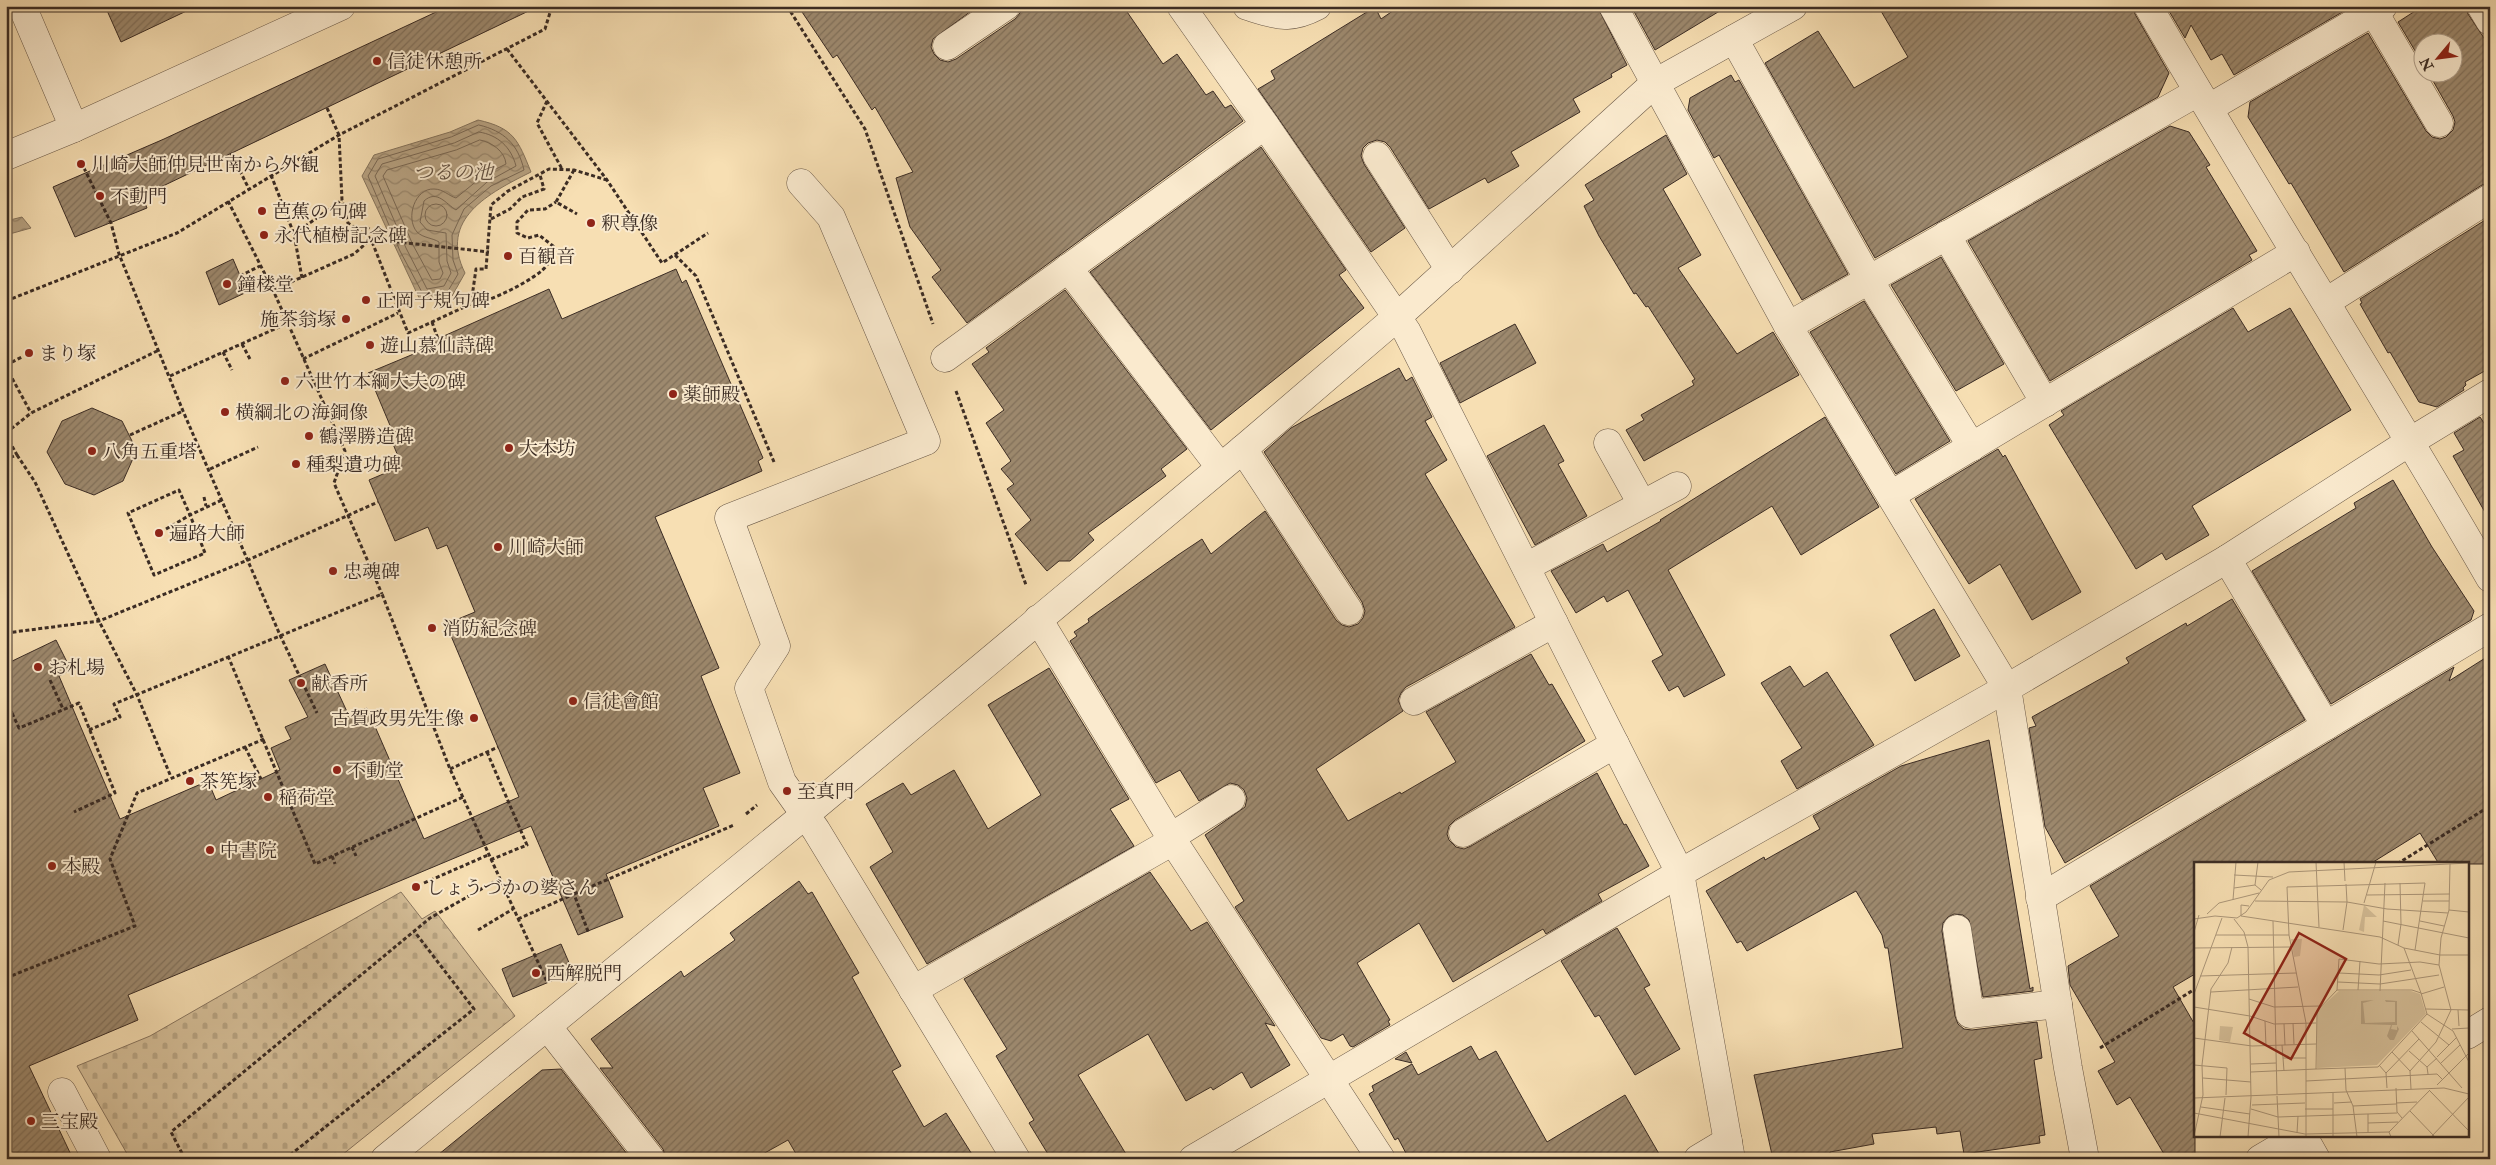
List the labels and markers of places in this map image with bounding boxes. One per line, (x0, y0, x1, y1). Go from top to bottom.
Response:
place label: 信徒休憩所 (387, 50, 482, 74)
marker: 信徒休憩所 (371, 55, 383, 67)
place label: 川崎大師仲見世南から外観 (91, 153, 319, 177)
marker: 川崎大師仲見世南から外観 (75, 158, 87, 170)
place label: 不動門 (110, 185, 167, 209)
marker: 不動門 (94, 190, 106, 202)
place label: 芭蕉の句碑 (272, 200, 367, 224)
marker: 芭蕉の句碑 (256, 205, 268, 217)
place label: 釈尊像 (601, 212, 658, 236)
marker: 釈尊像 (585, 217, 597, 229)
place label: 永代植樹記念碑 (274, 224, 407, 248)
marker: 永代植樹記念碑 (258, 229, 270, 241)
place label: 百観音 (518, 245, 575, 269)
marker: 百観音 (502, 250, 514, 262)
place label: 鐘楼堂 (237, 273, 294, 297)
marker: 鐘楼堂 (221, 278, 233, 290)
place label: 正岡子規句碑 (376, 289, 490, 313)
marker: 正岡子規句碑 (360, 294, 372, 306)
place label: 施茶翁塚 (260, 308, 336, 332)
marker: 施茶翁塚 (340, 313, 352, 325)
place label: 遊山慕仙詩碑 (380, 334, 494, 358)
marker: 遊山慕仙詩碑 (364, 339, 376, 351)
place label: まり塚 (39, 342, 96, 366)
marker: まり塚 (23, 347, 35, 359)
place label: 六世竹本綱大夫の碑 (295, 370, 466, 394)
marker: 六世竹本綱大夫の碑 (279, 375, 291, 387)
place label: 薬師殿 (683, 383, 740, 407)
marker: 薬師殿 (667, 388, 679, 400)
place label: 横綱北の海銅像 (235, 401, 368, 425)
marker: 横綱北の海銅像 (219, 406, 231, 418)
place label: 鶴澤勝造碑 (319, 425, 414, 449)
marker: 鶴澤勝造碑 (303, 430, 315, 442)
place label: 大本坊 (519, 437, 576, 461)
place label: 八角五重塔 (102, 440, 197, 464)
marker: 大本坊 (503, 442, 515, 454)
marker: 八角五重塔 (86, 445, 98, 457)
place label: 種梨遺功碑 (306, 453, 401, 477)
marker: 種梨遺功碑 (290, 458, 302, 470)
place label: 遍路大師 (169, 522, 245, 546)
marker: 遍路大師 (153, 527, 165, 539)
place label: 川崎大師 (508, 536, 584, 560)
marker: 川崎大師 (492, 541, 504, 553)
place label: 忠魂碑 (343, 560, 400, 584)
marker: 忠魂碑 (327, 565, 339, 577)
place label: 消防紀念碑 (442, 617, 537, 641)
marker: 消防紀念碑 (426, 622, 438, 634)
place label: お札場 (48, 656, 105, 680)
marker: お札場 (32, 661, 44, 673)
place label: 献香所 (311, 672, 368, 696)
marker: 献香所 (295, 677, 307, 689)
place label: 信徒會館 (583, 690, 659, 714)
marker: 信徒會館 (567, 695, 579, 707)
place label: 古賀政男先生像 (331, 707, 464, 731)
marker: 古賀政男先生像 (468, 712, 480, 724)
place label: 不動堂 (347, 759, 404, 783)
marker: 不動堂 (331, 764, 343, 776)
place label: 茶筅塚 (200, 770, 257, 794)
marker: 茶筅塚 (184, 775, 196, 787)
place label: 至真門 (797, 780, 854, 804)
marker: 至真門 (781, 785, 793, 797)
place label: 稲荷堂 (278, 786, 335, 810)
marker: 稲荷堂 (262, 791, 274, 803)
place label: 中書院 (220, 839, 277, 863)
marker: 中書院 (204, 844, 216, 856)
place label: 本殿 (62, 855, 100, 879)
marker: 本殿 (46, 860, 58, 872)
place label: しょうづかの婆さん (426, 876, 597, 900)
marker: しょうづかの婆さん (410, 881, 422, 893)
place label: 西解脱門 (546, 962, 622, 986)
marker: 西解脱門 (530, 967, 542, 979)
place label: 三宝殿 (41, 1110, 98, 1134)
marker: 三宝殿 (25, 1115, 37, 1127)

